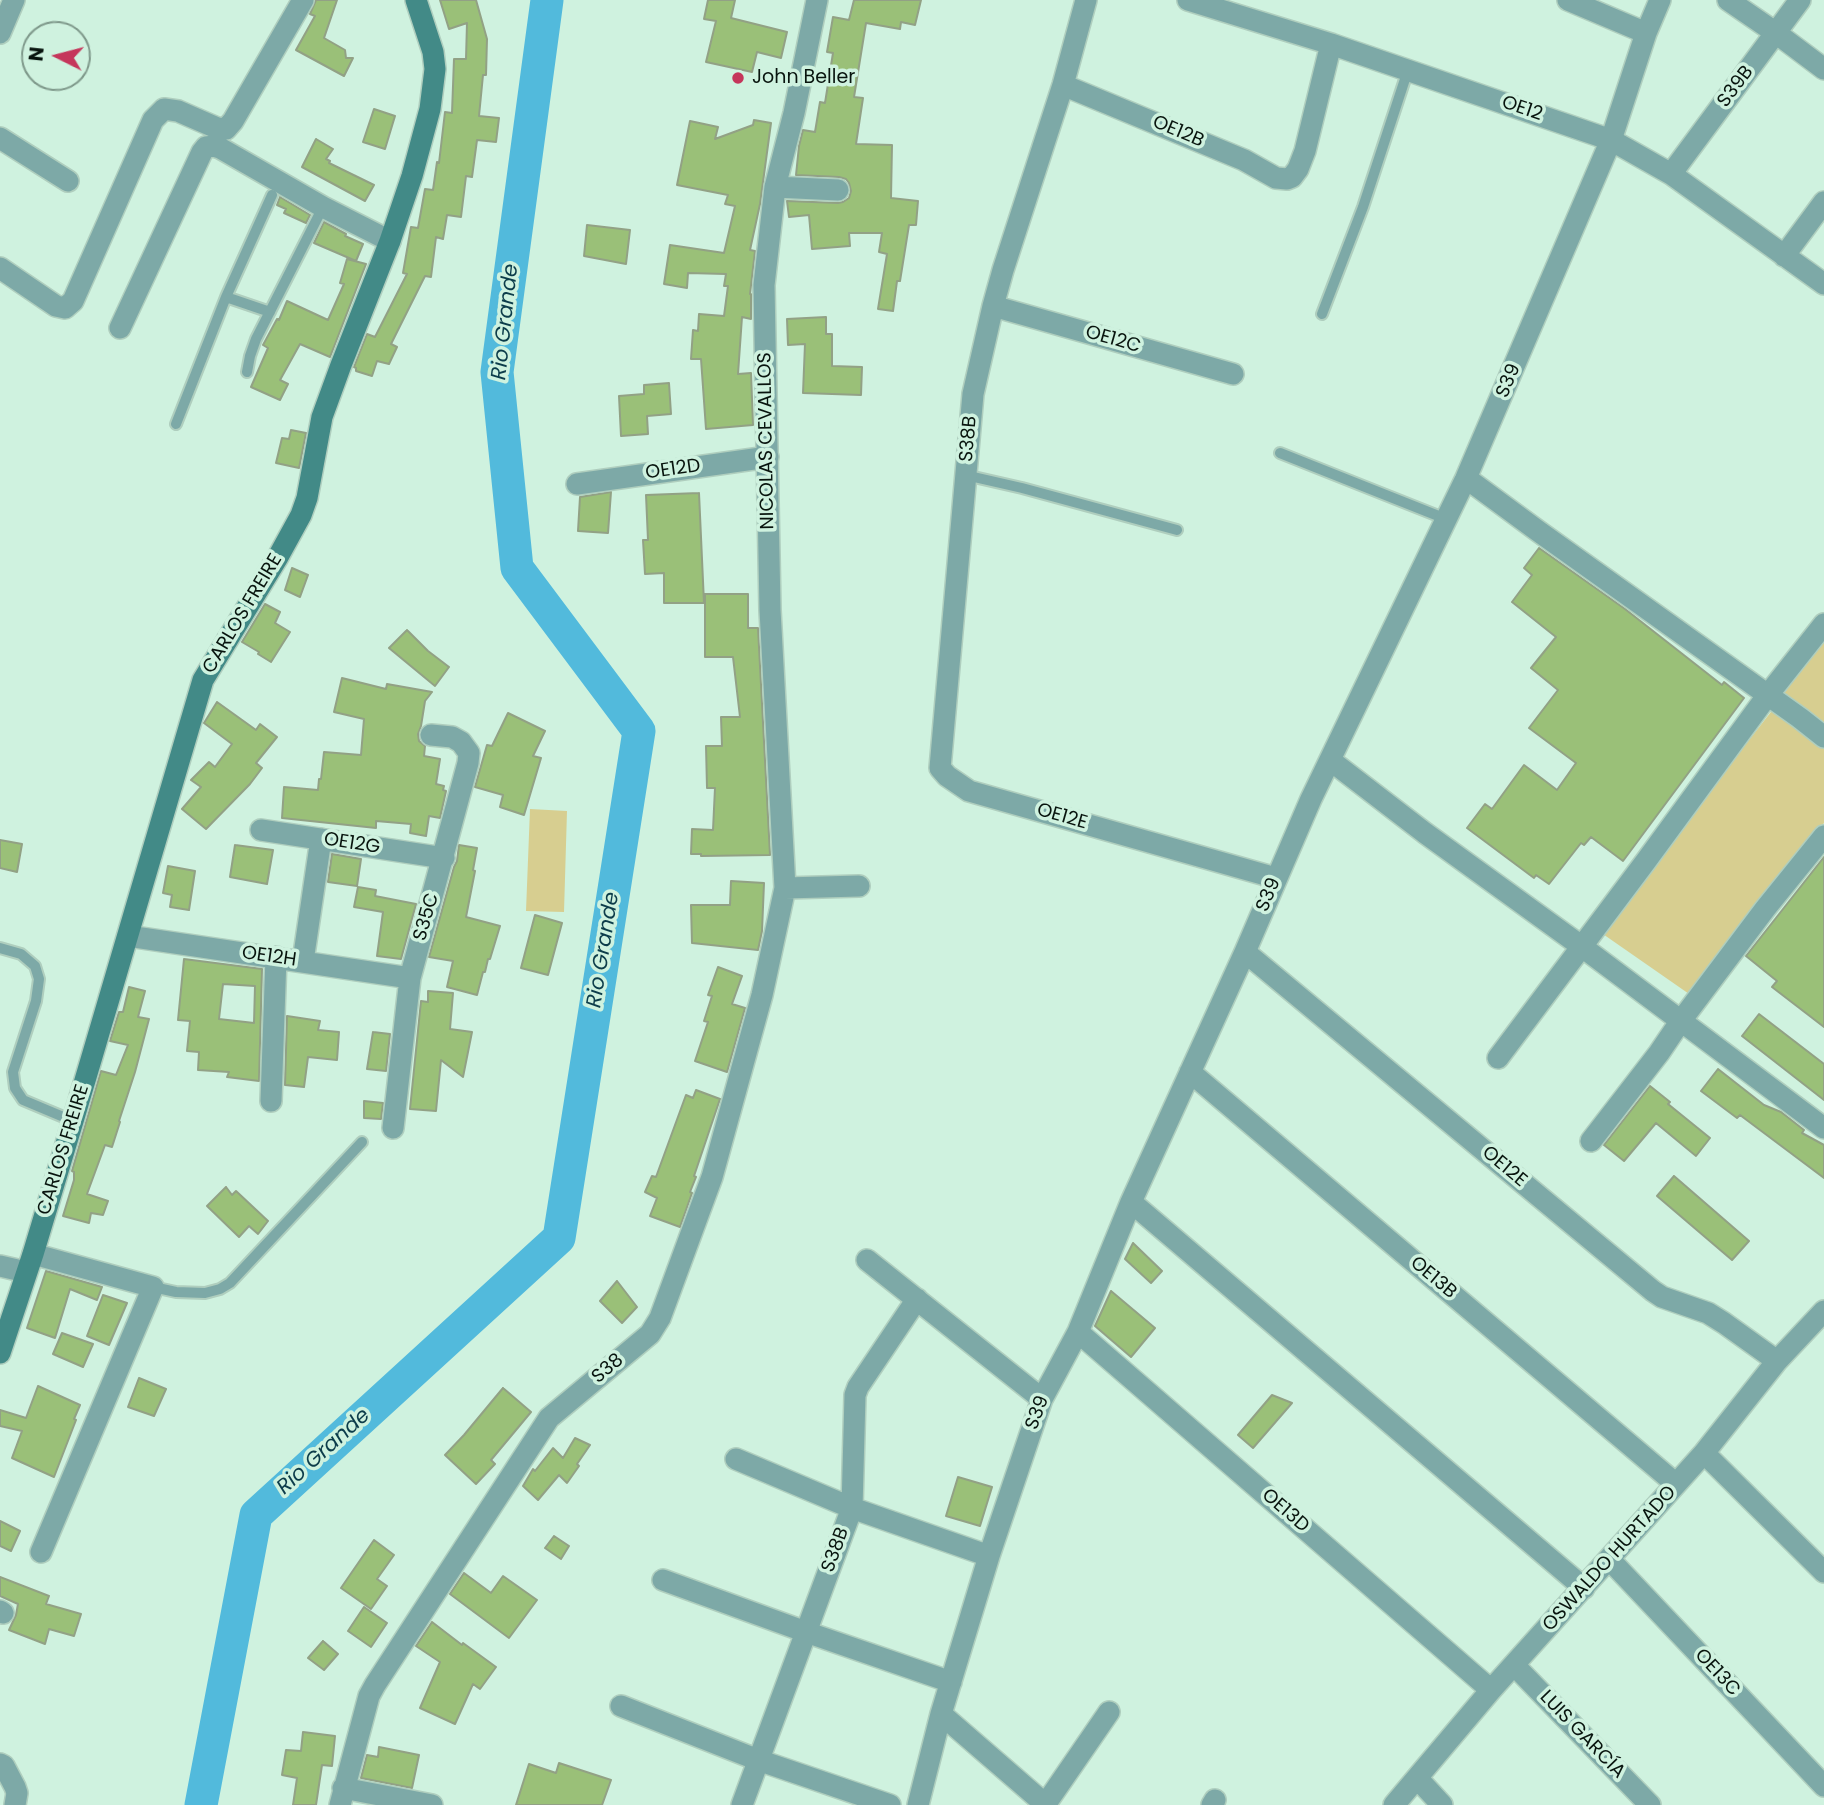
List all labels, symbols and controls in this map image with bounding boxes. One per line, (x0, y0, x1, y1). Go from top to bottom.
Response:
north arrow (21, 21, 91, 91)
text: N (22, 45, 51, 62)
street label: S39B (1713, 62, 1759, 112)
place label: John Beller (752, 67, 855, 89)
marker: John Beller (730, 70, 746, 86)
street label: OE12 (1499, 91, 1545, 127)
street label: OE12B (1149, 111, 1207, 153)
water label: Rio Grande (487, 263, 525, 381)
street label: OE12C (1083, 321, 1143, 359)
street label: NICOLAS CEVALLOS (754, 352, 780, 530)
street label: S39 (1492, 361, 1526, 401)
street label: S38B (956, 415, 982, 463)
street label: OE12D (644, 455, 702, 485)
street label: CARLOS FREIRE (198, 550, 288, 678)
street label: OE12E (1034, 799, 1090, 835)
street label: OE12G (322, 828, 382, 860)
street label: S39 (1252, 875, 1286, 915)
street label: S35C (409, 890, 445, 944)
water label: Rio Grande (582, 890, 626, 1010)
street label: OE12H (240, 942, 298, 972)
street label: CARLOS FREIRE (33, 1082, 95, 1218)
street label: OE12E (1477, 1142, 1531, 1192)
street label: OE13B (1405, 1252, 1461, 1304)
street label: S38 (588, 1349, 628, 1389)
street label: S39 (1021, 1393, 1055, 1433)
water label: Rio Grande (272, 1404, 376, 1500)
street label: OSWALDO HURTADO (1539, 1481, 1681, 1637)
street label: OE13D (1257, 1484, 1313, 1538)
street label: S38B (817, 1524, 855, 1576)
street label: OE13C (1689, 1645, 1745, 1701)
street label: LUIS GARCÍA (1534, 1686, 1630, 1784)

